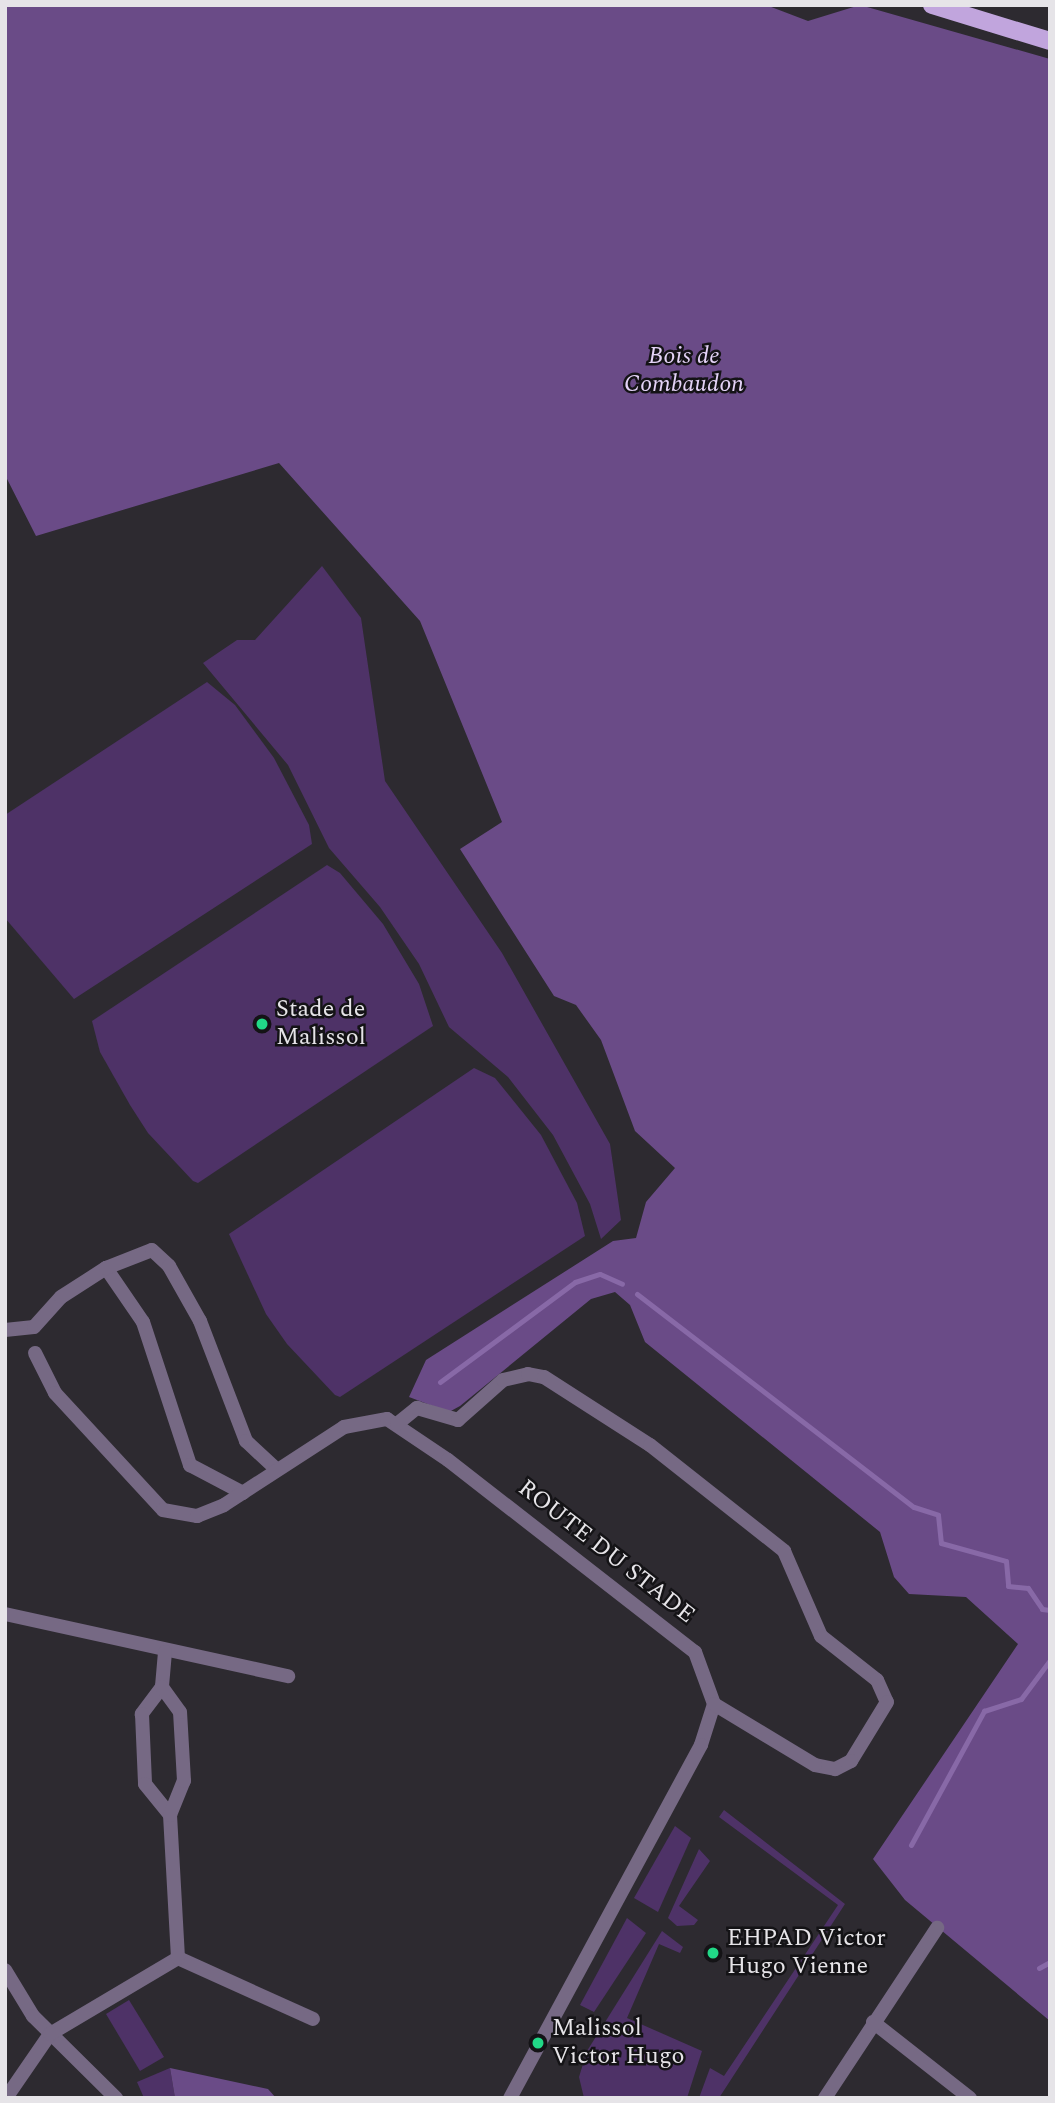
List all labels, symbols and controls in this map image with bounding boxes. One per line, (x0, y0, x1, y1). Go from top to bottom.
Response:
park label: Bois de Combaudon (624, 343, 744, 399)
place label: Stade de Malissol (276, 996, 366, 1052)
marker: Stade de Malissol (254, 1016, 270, 1032)
street label: ROUTE DU STADE (512, 1474, 700, 1630)
place label: EHPAD Victor Hugo Vienne (727, 1925, 886, 1981)
marker: EHPAD Victor Hugo Vienne (705, 1945, 721, 1961)
place label: Malissol Victor Hugo (552, 2015, 684, 2071)
marker: Malissol Victor Hugo (530, 2035, 546, 2051)

